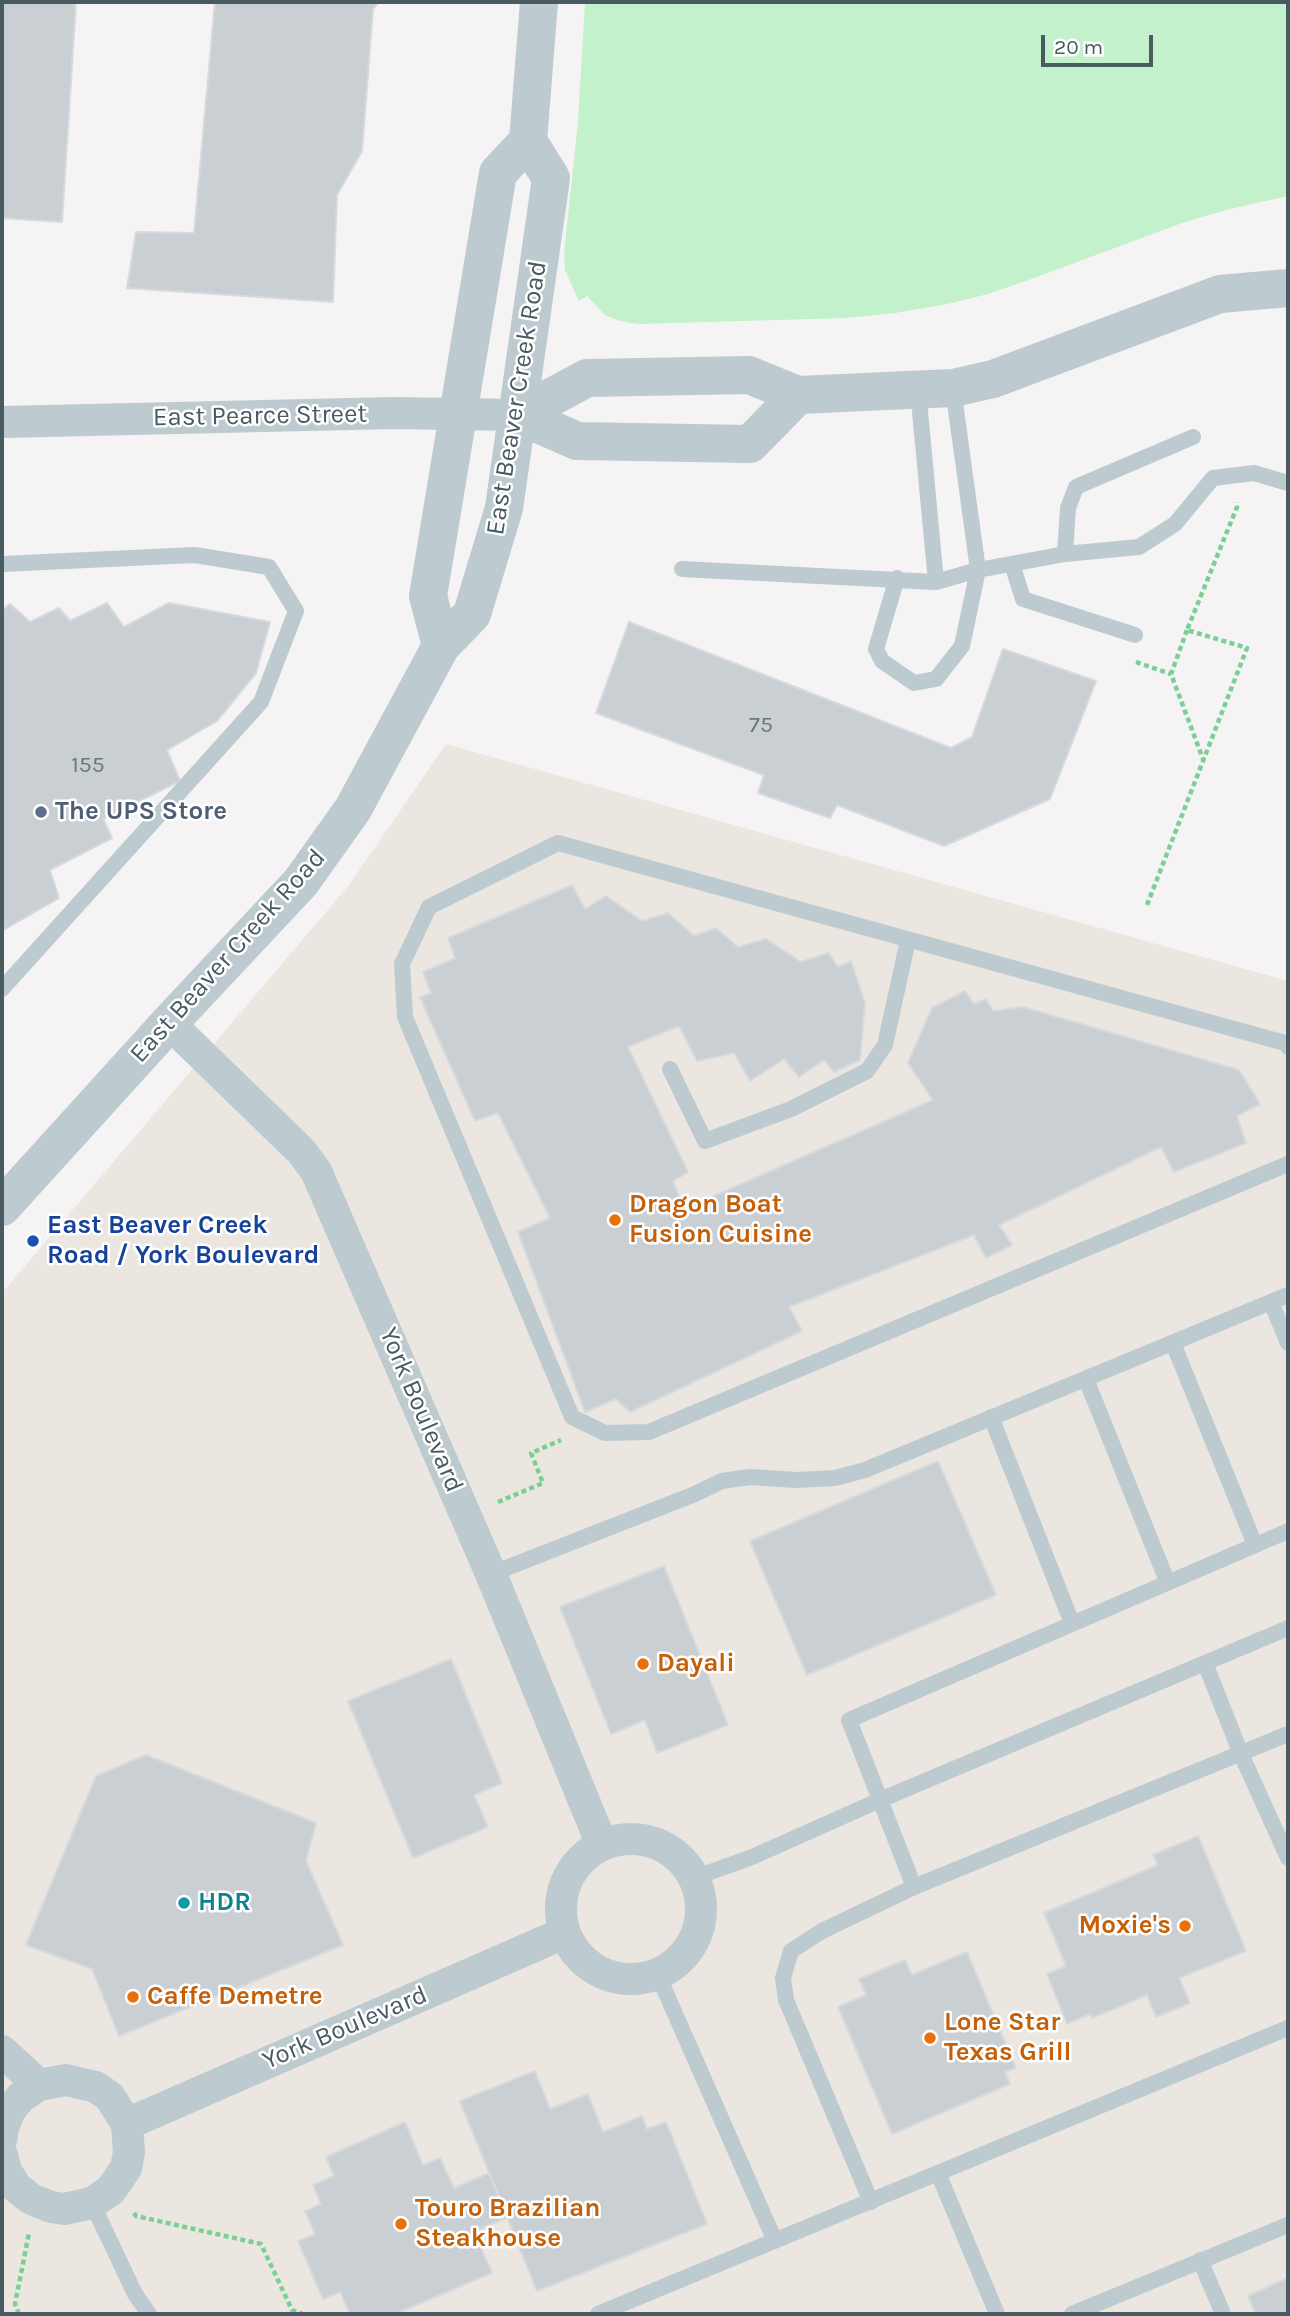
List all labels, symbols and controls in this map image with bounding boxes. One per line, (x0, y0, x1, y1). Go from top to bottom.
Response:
scale bar (1045, 21, 1157, 65)
text: 20 m (1054, 35, 1103, 59)
street label: East Beaver Creek Road (480, 259, 554, 537)
street label: East Pearce Street (153, 399, 367, 433)
house number: 75 (749, 711, 773, 739)
house number: 155 (71, 751, 105, 779)
place label: The UPS Store (55, 796, 227, 828)
marker: The UPS Store (33, 804, 49, 820)
street label: East Beaver Creek Road (124, 843, 332, 1069)
place label: Dragon Boat Fusion Cuisine (629, 1189, 812, 1250)
place label: East Beaver Creek Road / York Boulevard (47, 1210, 319, 1272)
marker: Dragon Boat Fusion Cuisine (607, 1212, 623, 1228)
marker: East Beaver Creek Road / York Boulevard (25, 1233, 41, 1249)
street label: York Boulevard (372, 1323, 470, 1497)
place label: Dayali (657, 1648, 735, 1680)
marker: Dayali (635, 1656, 651, 1672)
place label: HDR (198, 1887, 251, 1919)
marker: HDR (176, 1895, 192, 1911)
place label: Moxie's (1078, 1910, 1171, 1942)
marker: Moxie's (1177, 1918, 1193, 1934)
street label: York Boulevard (258, 1979, 432, 2077)
place label: Caffe Demetre (147, 1981, 322, 2013)
marker: Caffe Demetre (125, 1989, 141, 2005)
place label: Lone Star Texas Grill (944, 2007, 1072, 2068)
marker: Lone Star Texas Grill (922, 2030, 938, 2046)
place label: Touro Brazilian Steakhouse (415, 2193, 600, 2254)
marker: Touro Brazilian Steakhouse (393, 2216, 409, 2232)

